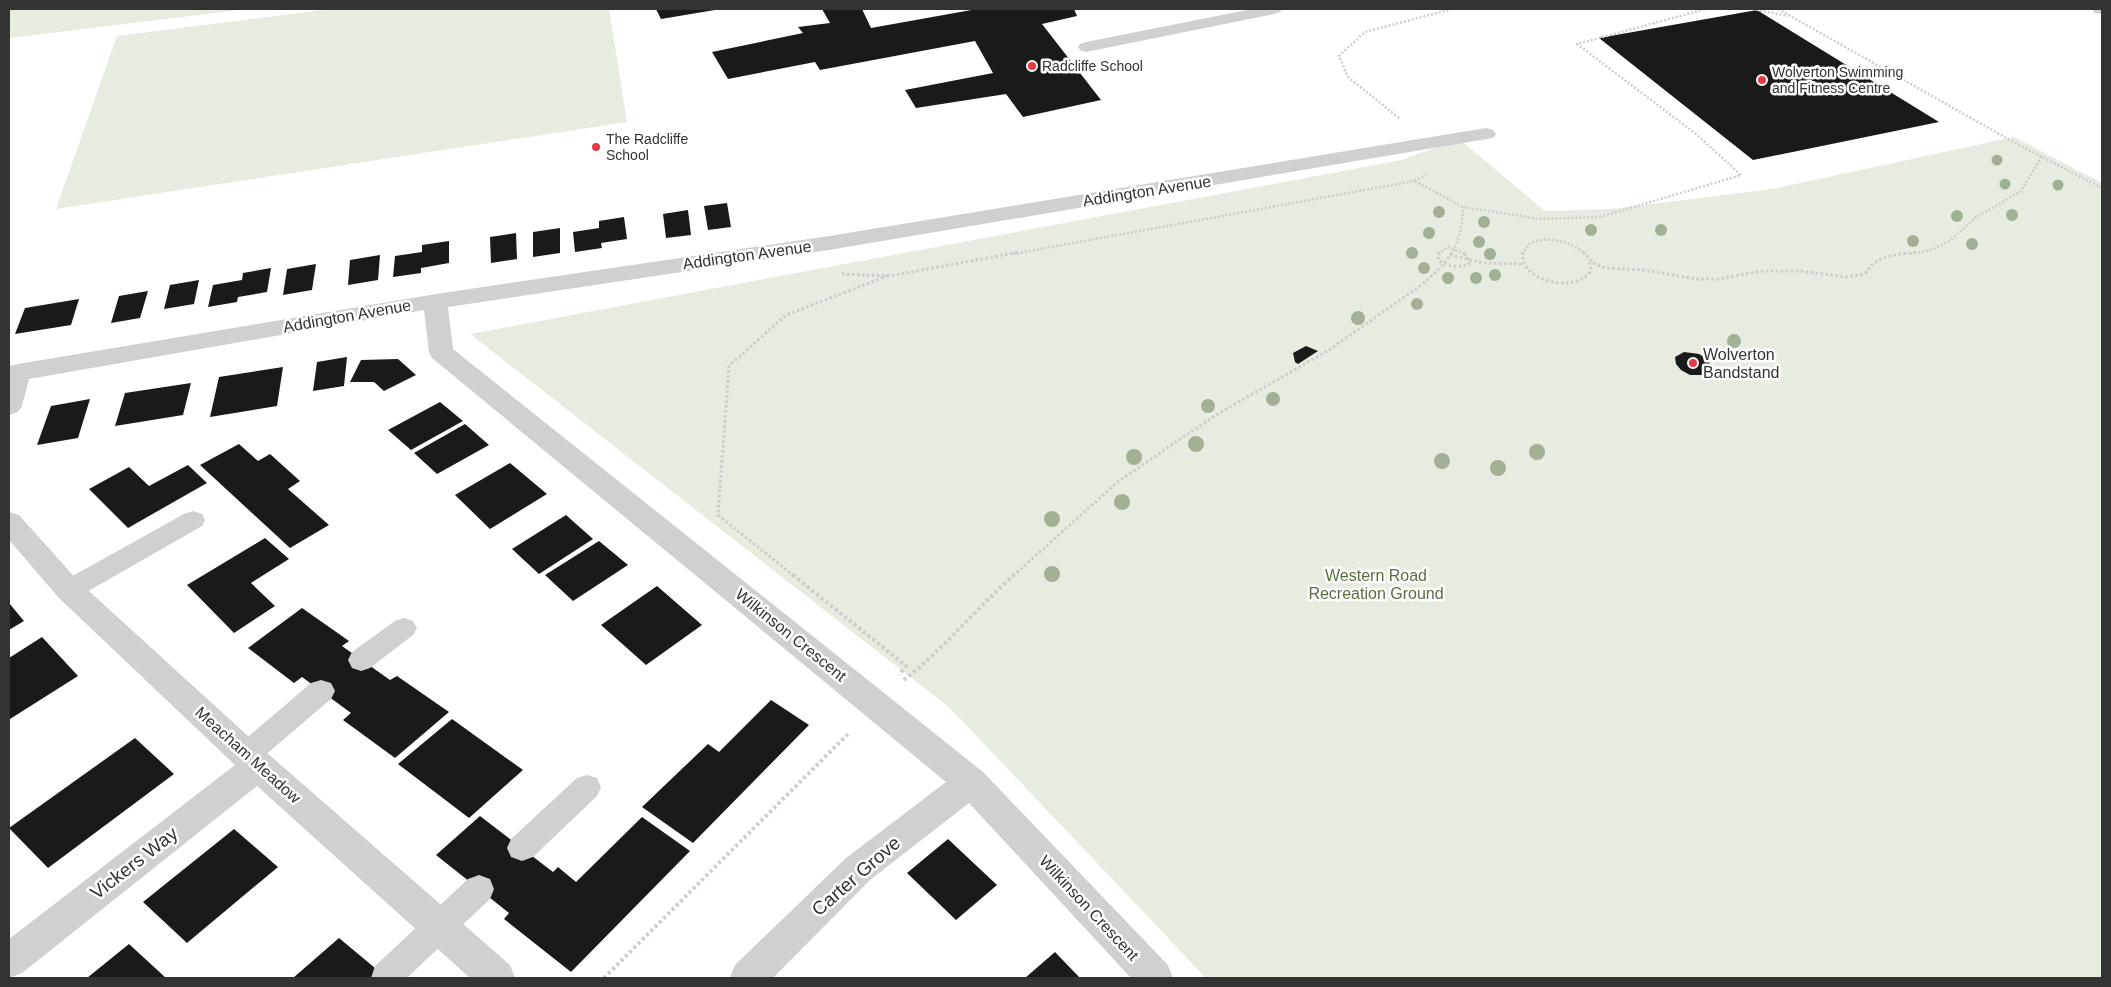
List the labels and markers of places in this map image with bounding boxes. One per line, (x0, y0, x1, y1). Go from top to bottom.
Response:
place label: Radcliffe School (1042, 58, 1143, 74)
marker: Radcliffe School (1026, 60, 1038, 72)
place label: Wolverton Swimming and Fitness Centre (1772, 64, 1903, 96)
marker: Wolverton Swimming and Fitness Centre (1756, 74, 1768, 86)
place label: The Radcliffe School (606, 131, 688, 163)
marker: The Radcliffe School (590, 141, 602, 153)
place label: Wolverton Bandstand (1703, 346, 1780, 381)
marker: Wolverton Bandstand (1687, 357, 1699, 369)

